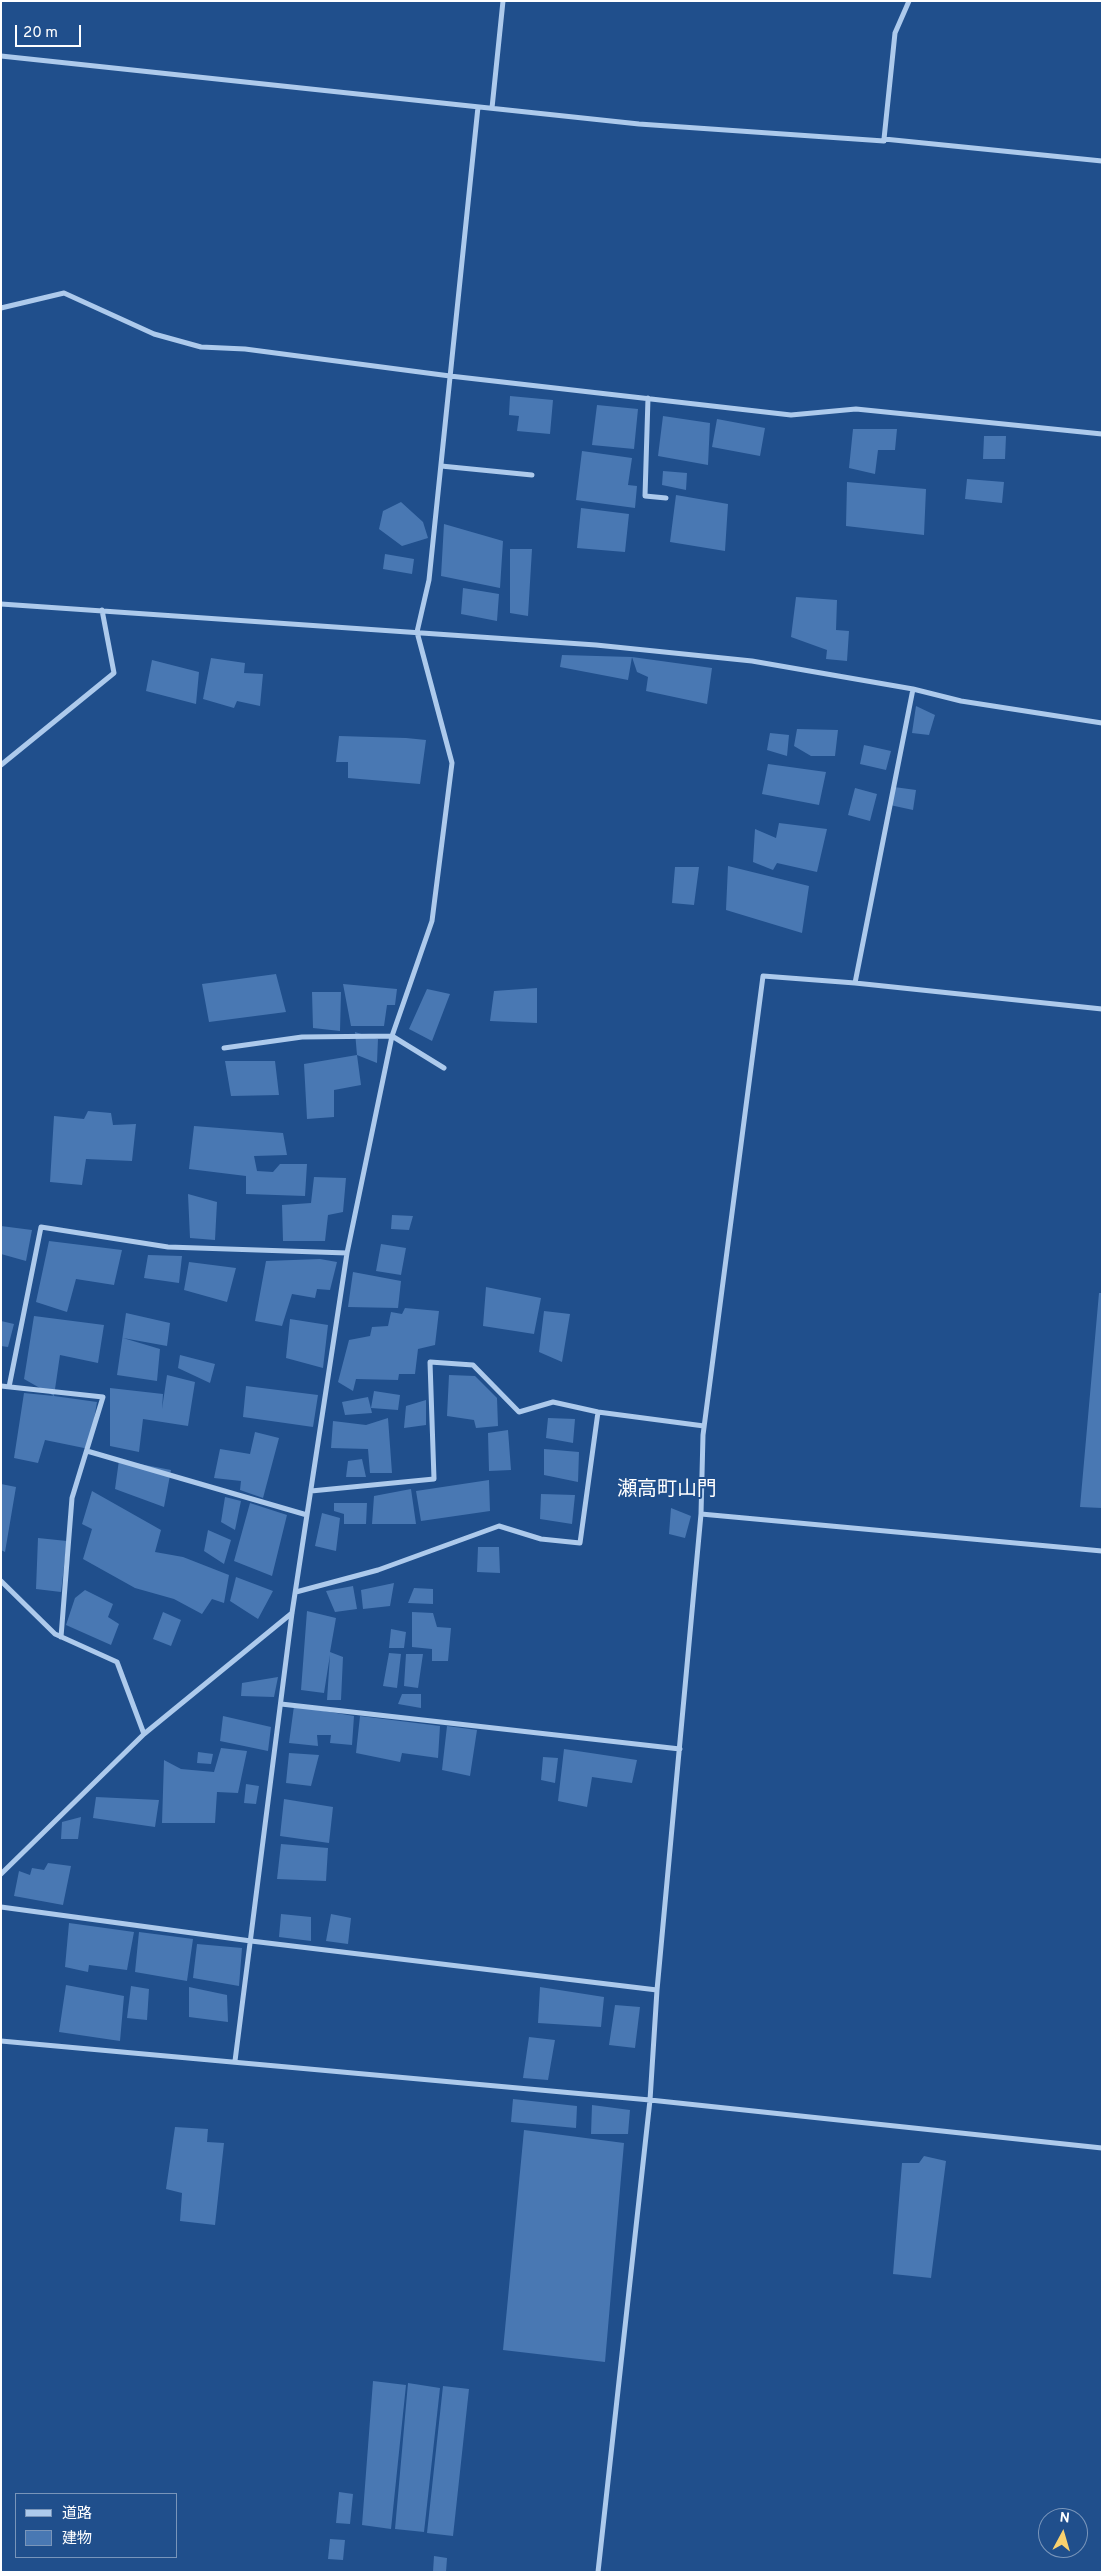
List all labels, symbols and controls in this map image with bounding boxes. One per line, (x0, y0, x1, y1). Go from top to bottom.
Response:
scale bar (18, 15, 84, 47)
text: 20 m (23, 24, 58, 43)
district label: 瀬高町山門 (617, 1479, 717, 1503)
legend (15, 2493, 178, 2558)
text: 道路 (62, 2505, 92, 2524)
north arrow (1038, 2508, 1088, 2558)
text: N (1059, 2510, 1070, 2528)
text: 建物 (62, 2530, 92, 2549)

